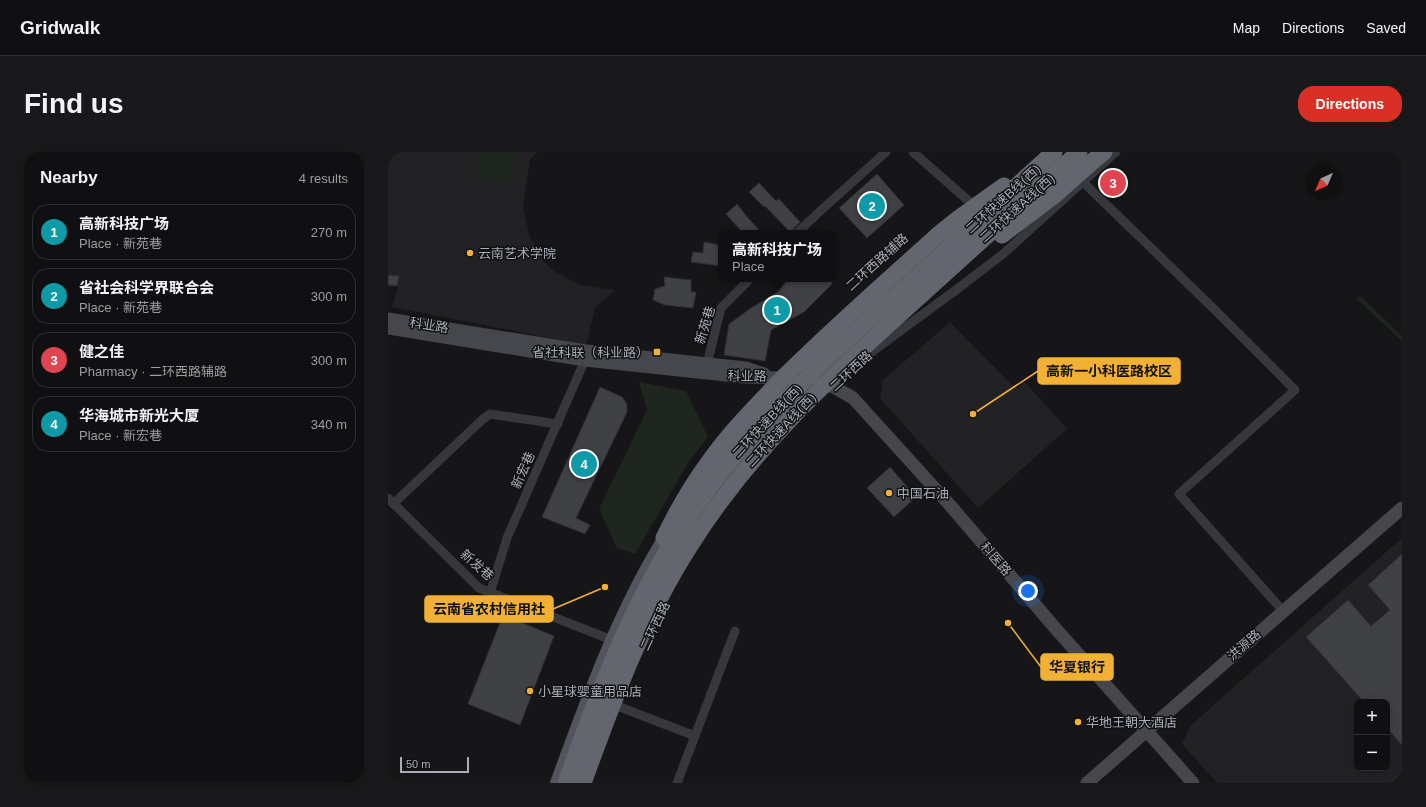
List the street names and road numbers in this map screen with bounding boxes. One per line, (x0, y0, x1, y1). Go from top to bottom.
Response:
street label: 二环快速B线(西) (963, 162, 1043, 236)
street label: 二环快速A线(西) (977, 171, 1057, 245)
street label: 二环西路辅路 (843, 230, 911, 294)
street label: 新苑巷 (692, 304, 718, 346)
street label: 科业路 (409, 315, 449, 335)
street label: 二环西路 (827, 348, 875, 394)
street label: 科业路 (727, 368, 767, 384)
street label: 二环快速B线(西) (729, 381, 805, 461)
street label: 二环快速A线(西) (743, 390, 819, 470)
street label: 新宏巷 (508, 449, 538, 491)
street label: 科医路 (978, 539, 1014, 579)
street label: 新发巷 (457, 547, 497, 583)
street label: 二环西路 (637, 599, 673, 653)
street label: 洪源路 (1224, 627, 1264, 663)

